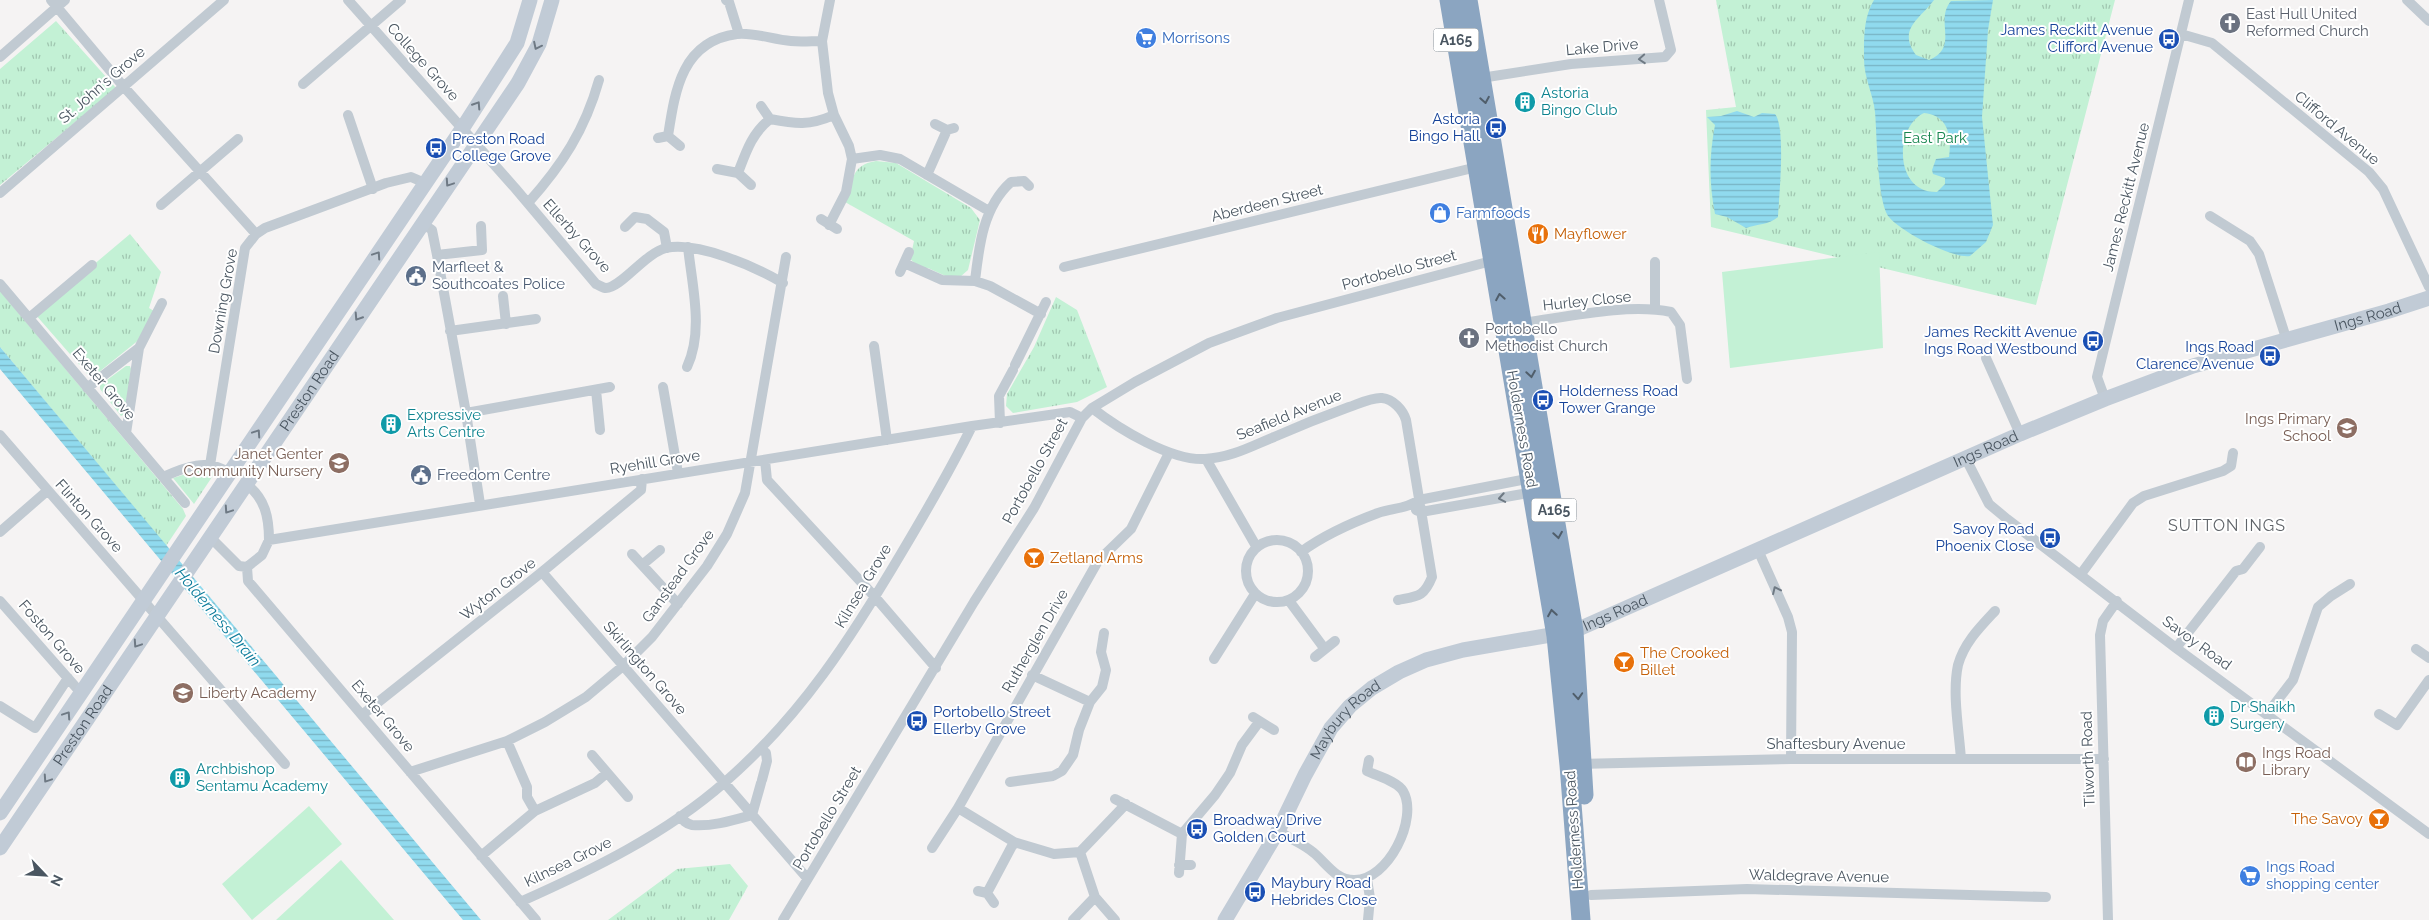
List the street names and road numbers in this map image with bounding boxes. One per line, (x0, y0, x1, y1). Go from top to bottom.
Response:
street label: College Grove (383, 19, 463, 105)
road number: A165 (1434, 28, 1478, 52)
street label: Lake Drive (1565, 35, 1639, 59)
street label: St. John's Grove (55, 43, 149, 127)
street label: Clifford Avenue (2291, 87, 2383, 169)
street label: James Reckitt Avenue (2099, 121, 2153, 273)
street label: Aberdeen Street (1209, 180, 1325, 226)
street label: Ellerby Grove (539, 195, 615, 277)
street label: Portobello Street (1340, 246, 1458, 294)
street label: Downing Grove (205, 247, 241, 355)
street label: Hurley Close (1542, 287, 1632, 315)
street label: Ings Road (2332, 299, 2404, 335)
street label: Exeter Grove (69, 344, 139, 424)
street label: Preston Road (276, 347, 343, 434)
street label: Holderness Road (1503, 369, 1541, 489)
street label: Seafield Avenue (1234, 386, 1344, 444)
street label: Portobello Street (999, 415, 1071, 527)
street label: Ings Road (1951, 427, 2021, 471)
street label: Ryehill Grove (609, 446, 702, 478)
street label: Flinton Grove (51, 476, 127, 556)
road number: A165 (1532, 498, 1576, 522)
street label: Ganstead Grove (638, 526, 718, 626)
street label: Kilnsea Grove (831, 541, 895, 631)
street label: Wyton Grove (457, 554, 540, 624)
street label: Rutherglen Drive (998, 586, 1072, 696)
street label: Ings Road (1580, 591, 1650, 635)
street label: Foston Grove (15, 596, 89, 678)
street label: Savoy Road (2159, 612, 2235, 674)
street label: Skirlington Grove (599, 617, 691, 719)
street label: Exeter Grove (348, 676, 418, 756)
street label: Maybury Road (1306, 676, 1384, 763)
street label: Preston Road (49, 682, 116, 769)
street label: Tilworth Road (2077, 711, 2099, 807)
street label: Shaftesbury Avenue (1766, 735, 1906, 753)
street label: Portobello Street (789, 763, 865, 873)
street label: Holderness Road (1561, 770, 1587, 890)
street label: Kilnsea Grove (521, 833, 615, 891)
street label: Waldegrave Avenue (1749, 866, 1889, 886)

